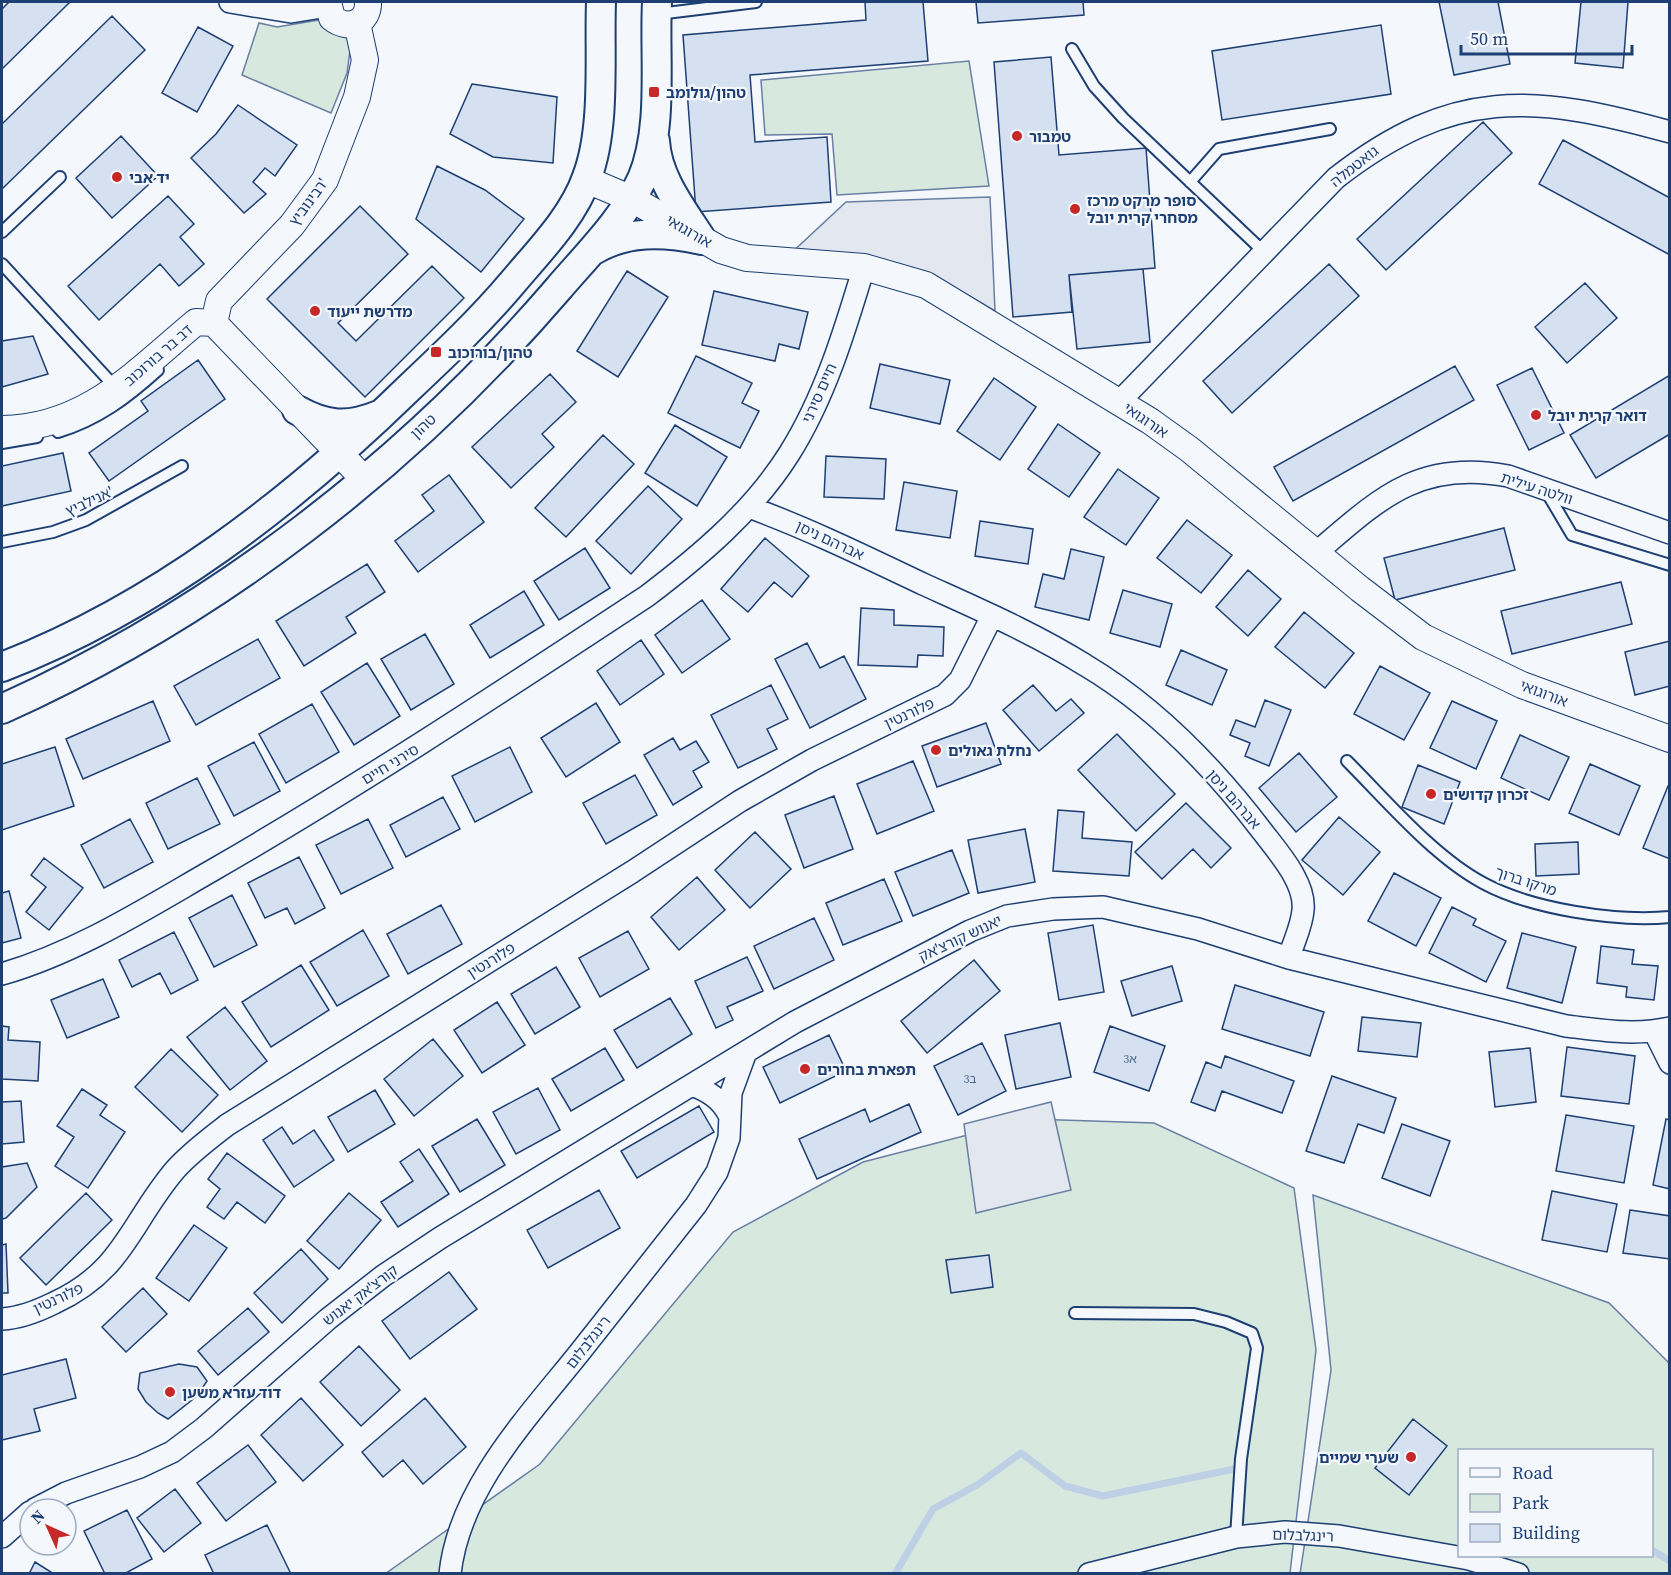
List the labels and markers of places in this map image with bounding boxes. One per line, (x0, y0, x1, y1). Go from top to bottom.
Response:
place label: טהון/גולומב (666, 82, 746, 103)
marker: טהון/גולומב (647, 85, 661, 99)
place label: טמבור (1029, 126, 1071, 147)
marker: טמבור (1010, 129, 1024, 143)
place label: יד אבי (129, 167, 170, 188)
marker: יד אבי (110, 170, 124, 184)
place label: סופר מרקט מרכז מסחרי קרית יובל (1087, 190, 1198, 228)
marker: סופר מרקט מרכז מסחרי קרית יובל (1068, 202, 1082, 216)
place label: מדרשת ייעוד (327, 301, 413, 322)
marker: מדרשת ייעוד (308, 304, 322, 318)
place label: טהון/בורוכוב (448, 342, 533, 363)
marker: טהון/בורוכוב (429, 345, 443, 359)
place label: דואר קרית יובל (1548, 405, 1647, 426)
marker: דואר קרית יובל (1529, 408, 1543, 422)
place label: נחלת גאולים (948, 740, 1032, 761)
marker: נחלת גאולים (929, 743, 943, 757)
place label: זכרון קדושים (1443, 784, 1529, 805)
marker: זכרון קדושים (1424, 787, 1438, 801)
place label: תפארת בחורים (817, 1059, 916, 1080)
marker: תפארת בחורים (798, 1062, 812, 1076)
place label: דוד עזרא משען (182, 1382, 281, 1403)
marker: דוד עזרא משען (163, 1385, 177, 1399)
place label: שערי שמיים (1319, 1447, 1399, 1468)
marker: שערי שמיים (1404, 1450, 1418, 1464)

